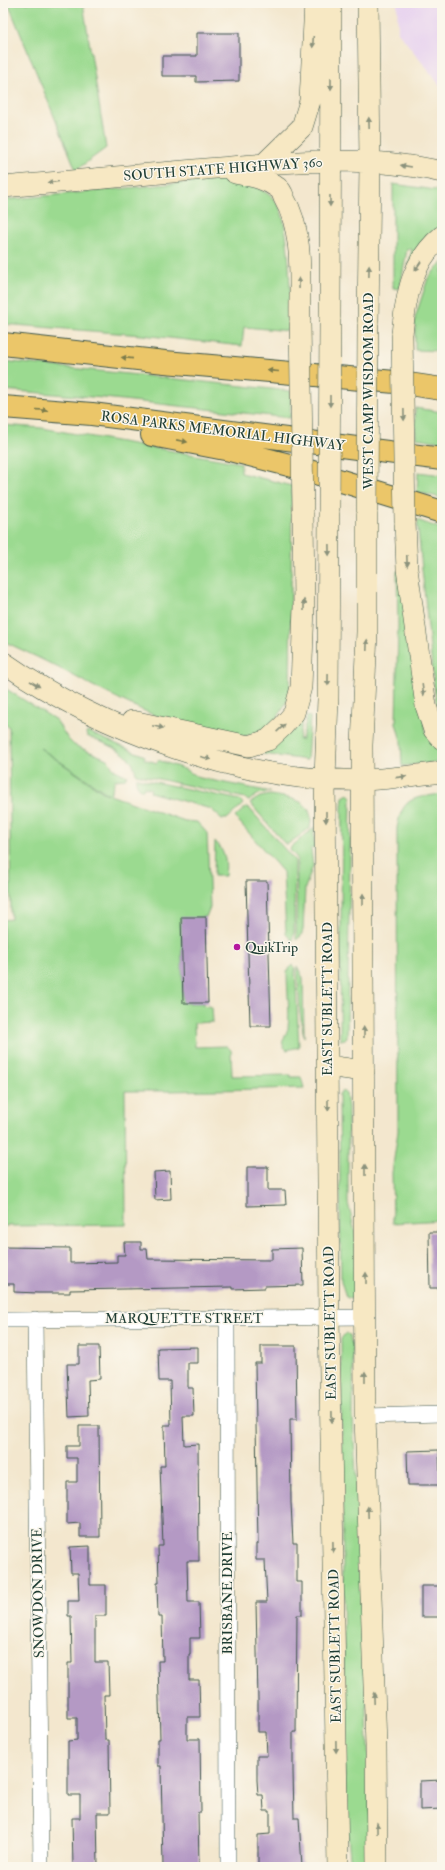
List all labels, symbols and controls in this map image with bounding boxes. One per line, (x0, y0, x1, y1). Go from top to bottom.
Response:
one-way arrow (310, 36, 317, 48)
one-way arrow (328, 78, 334, 91)
one-way arrow (365, 117, 372, 129)
street label: SOUTH STATE HIGHWAY 360 (123, 154, 323, 184)
one-way arrow (400, 163, 412, 169)
one-way arrow (47, 179, 59, 186)
one-way arrow (327, 195, 333, 208)
one-way arrow (414, 261, 422, 271)
one-way arrow (366, 264, 372, 277)
one-way arrow (296, 276, 302, 289)
street label: WEST CAMP WISDOM ROAD (360, 292, 377, 491)
one-way arrow (121, 355, 133, 361)
one-way arrow (267, 368, 279, 375)
one-way arrow (327, 395, 333, 408)
one-way arrow (36, 407, 48, 414)
street label: ROSA PARKS MEMORIAL HIGHWAY (100, 408, 346, 454)
one-way arrow (400, 409, 407, 421)
one-way arrow (175, 438, 188, 444)
one-way arrow (326, 544, 332, 557)
one-way arrow (404, 555, 410, 568)
one-way arrow (301, 598, 307, 611)
one-way arrow (363, 639, 370, 651)
one-way arrow (325, 674, 332, 686)
one-way arrow (29, 681, 41, 688)
one-way arrow (420, 684, 426, 696)
one-way arrow (152, 724, 164, 730)
one-way arrow (275, 724, 286, 733)
one-way arrow (200, 755, 213, 761)
one-way arrow (395, 773, 407, 780)
one-way arrow (322, 811, 329, 823)
one-way arrow (360, 892, 366, 905)
street label: EAST SUBLETT ROAD (319, 922, 336, 1076)
place label: QuikTrip (245, 939, 298, 957)
marker: QuikTrip (232, 942, 242, 952)
one-way arrow (361, 1025, 367, 1038)
one-way arrow (325, 1099, 331, 1112)
one-way arrow (362, 1163, 368, 1176)
street label: EAST SUBLETT ROAD (320, 1246, 340, 1400)
one-way arrow (362, 1272, 369, 1284)
street label: MARQUETTE STREET (105, 1310, 264, 1327)
one-way arrow (362, 1370, 368, 1383)
one-way arrow (328, 1411, 335, 1423)
one-way arrow (365, 1505, 371, 1518)
street label: SNOWDON DRIVE (28, 1528, 48, 1658)
street label: BRISBANE DRIVE (219, 1531, 236, 1655)
one-way arrow (330, 1541, 336, 1554)
street label: EAST SUBLETT ROAD (325, 1569, 345, 1723)
one-way arrow (371, 1692, 378, 1704)
one-way arrow (333, 1741, 339, 1754)
one-way arrow (374, 1821, 380, 1834)

